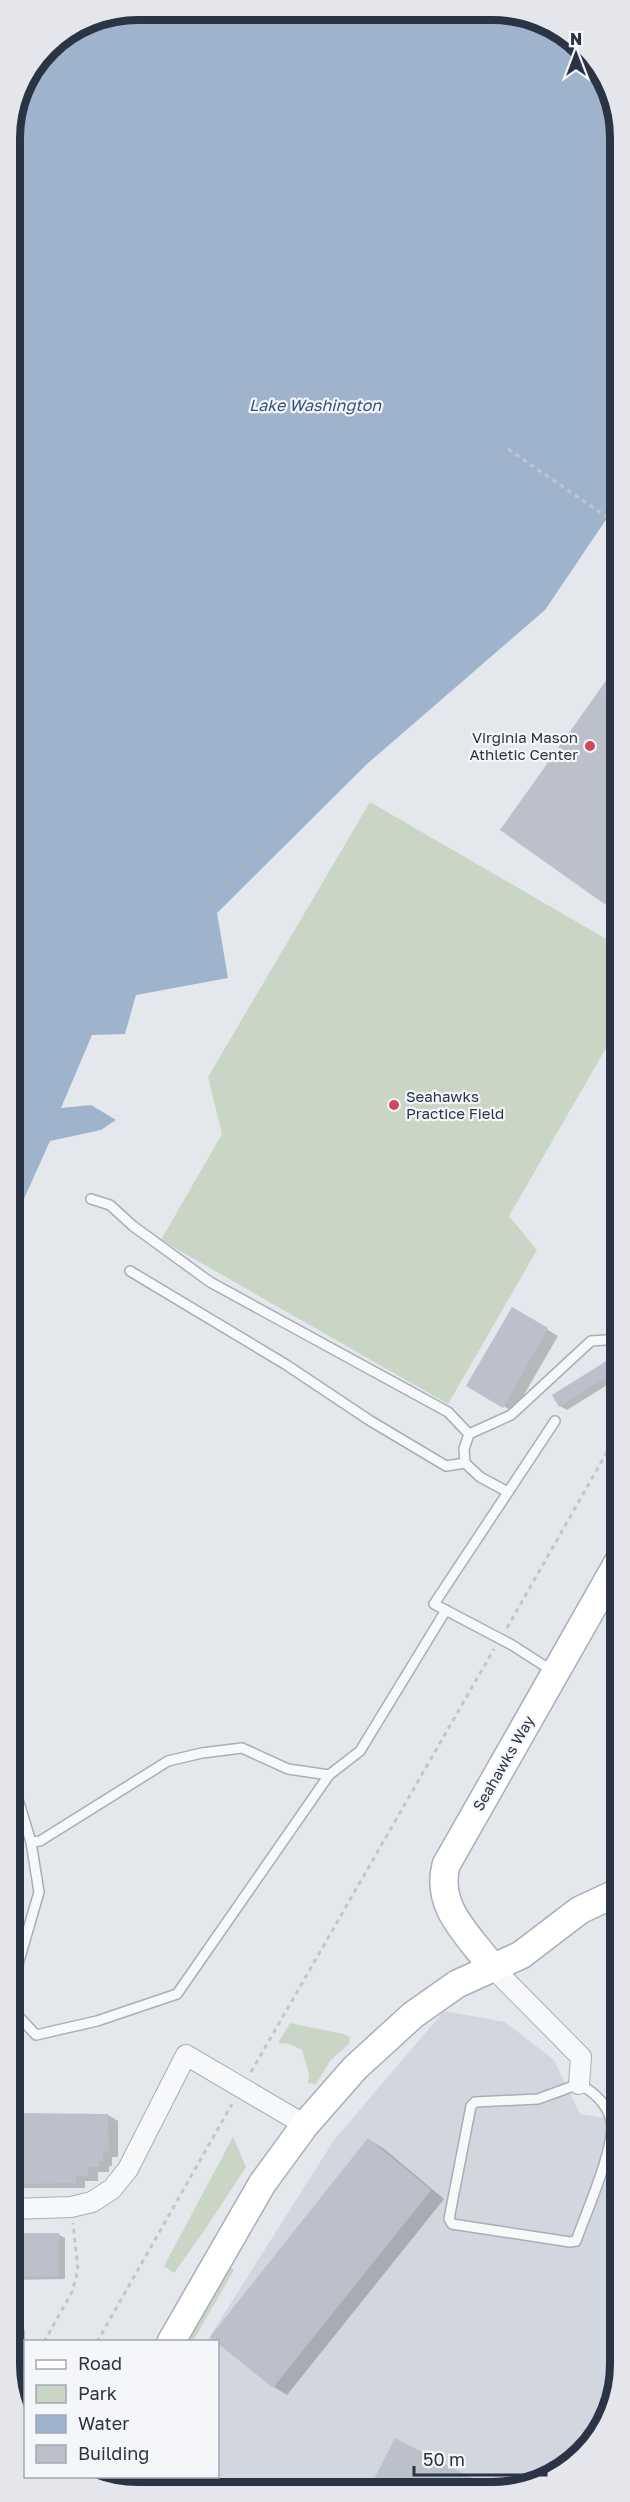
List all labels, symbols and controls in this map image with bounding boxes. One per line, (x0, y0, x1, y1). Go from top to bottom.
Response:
north arrow (546, 24, 606, 84)
text: N (570, 29, 582, 49)
water label: Lake Washington (249, 395, 382, 415)
place label: Virginia Mason Athletic Center (470, 728, 578, 763)
marker: Virginia Mason Athletic Center (583, 739, 597, 753)
place label: Seahawks Practice Field (406, 1087, 504, 1122)
marker: Seahawks Practice Field (387, 1098, 401, 1112)
street label: Seahawks Way (468, 1712, 538, 1814)
legend (24, 2340, 219, 2478)
text: Road (78, 2352, 122, 2374)
text: Park (78, 2382, 117, 2404)
text: Water (78, 2412, 129, 2434)
scale bar (414, 2439, 546, 2477)
text: Building (78, 2442, 149, 2464)
text: 50 m (423, 2448, 465, 2470)

